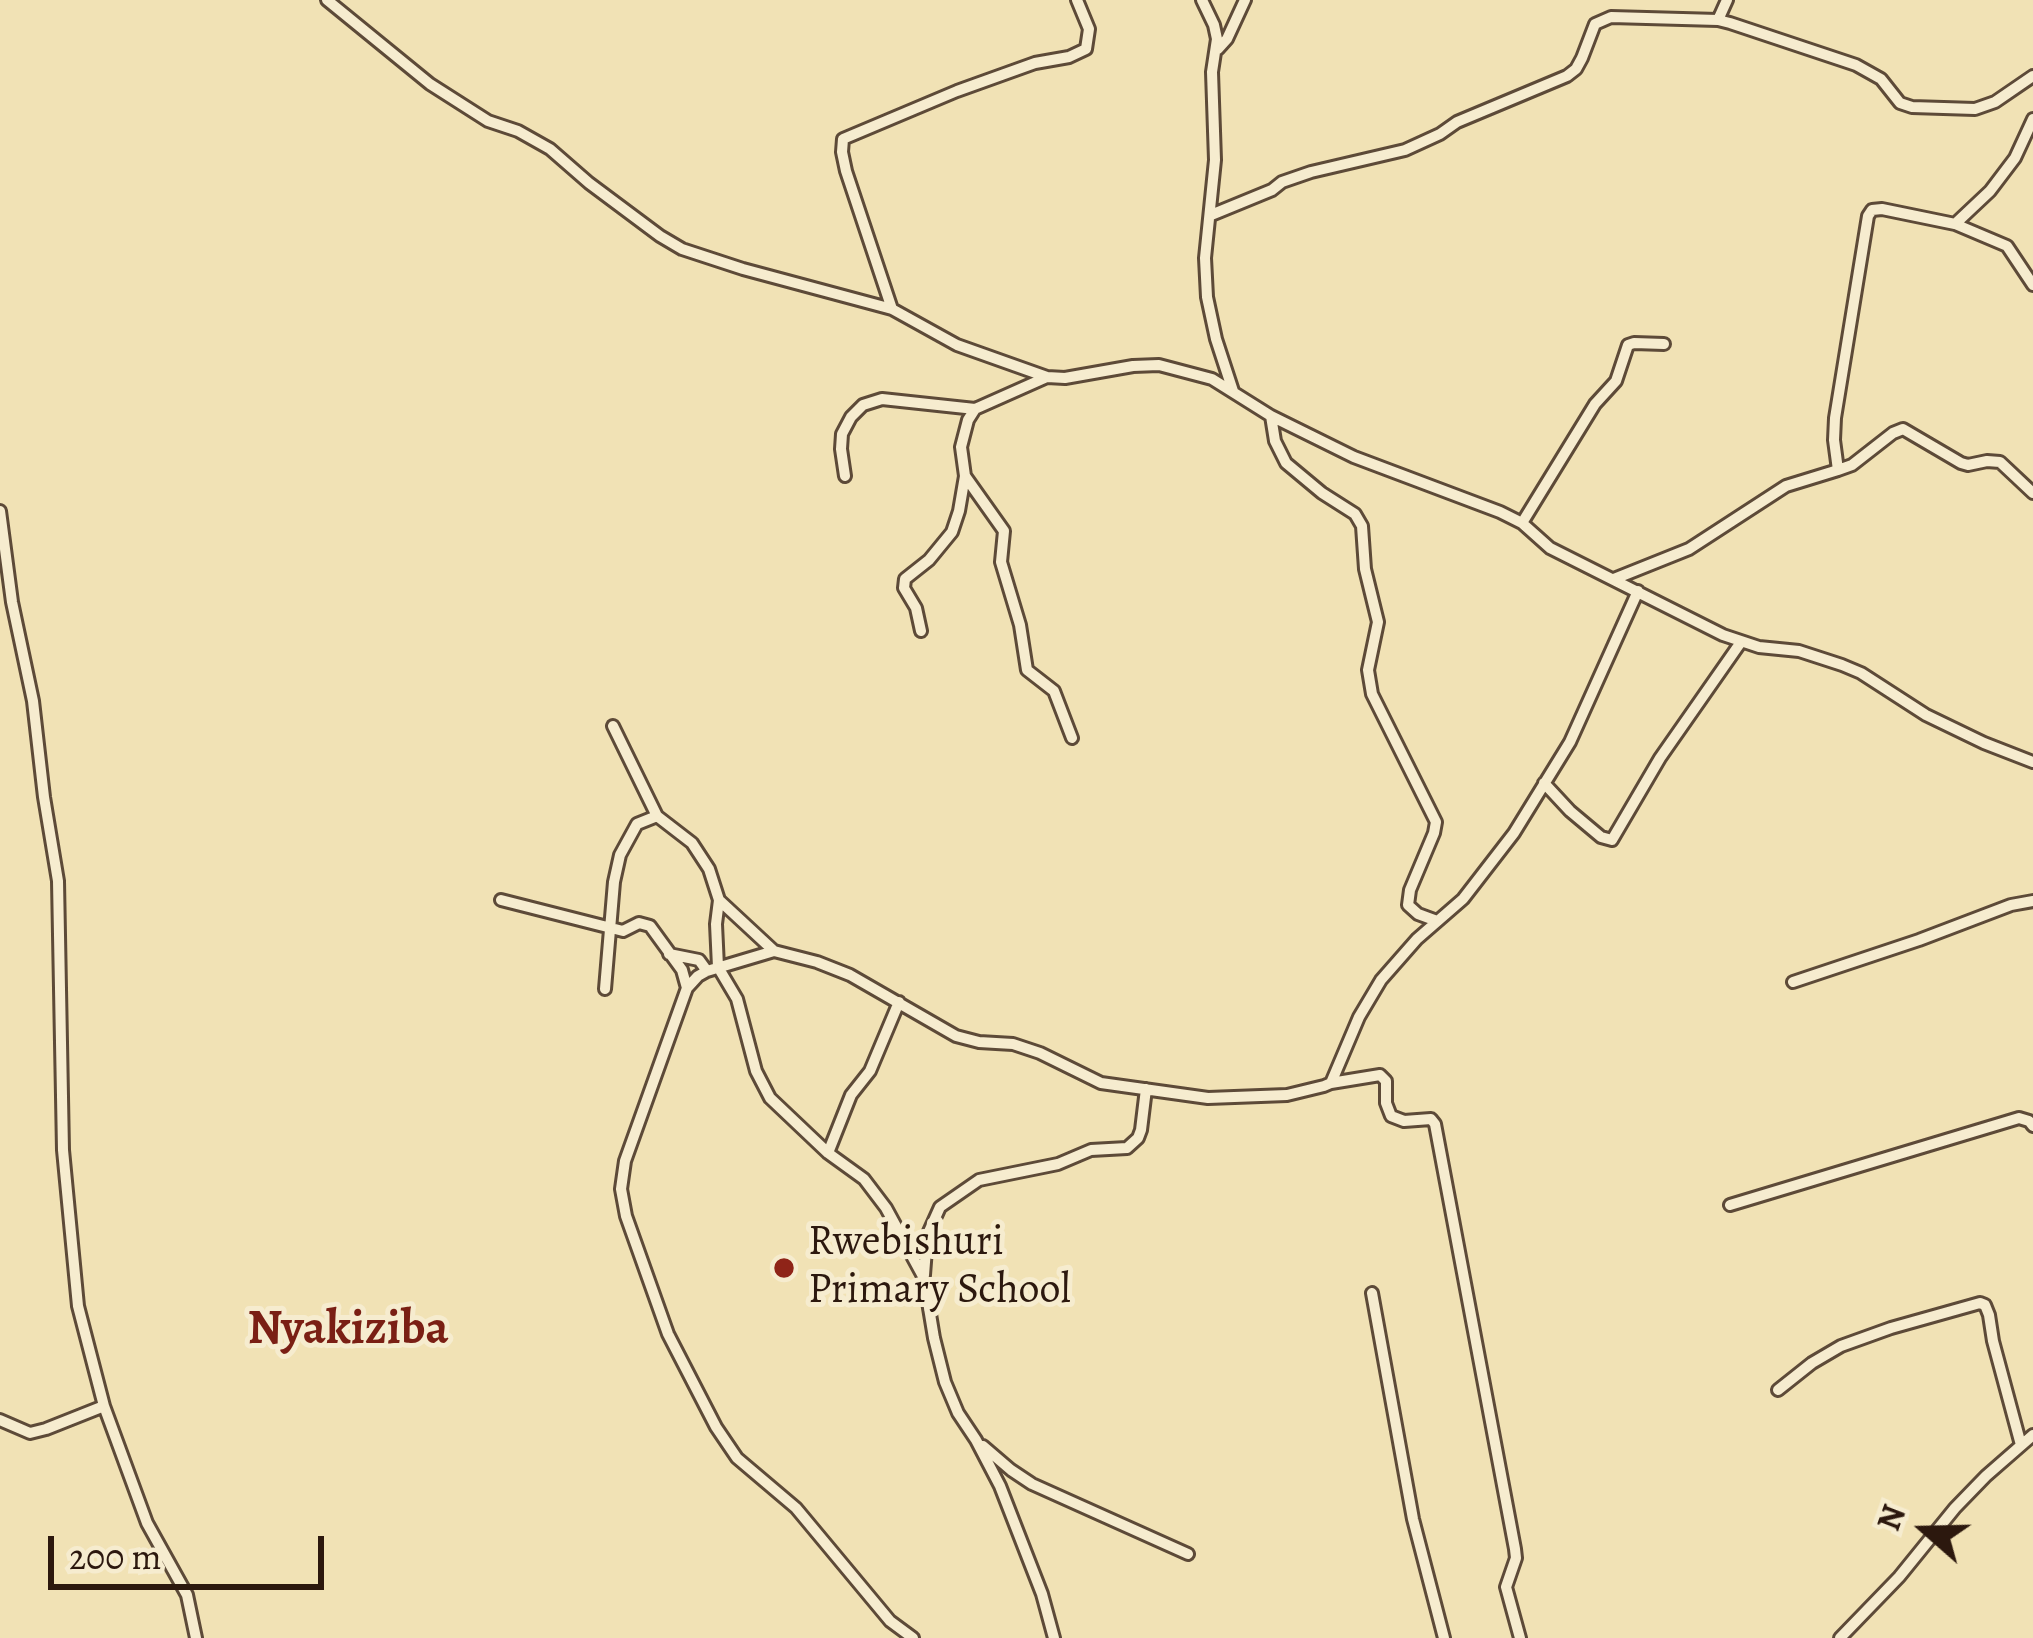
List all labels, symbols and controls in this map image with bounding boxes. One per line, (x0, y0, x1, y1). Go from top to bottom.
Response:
place label: Rwebishuri Primary School (808, 1219, 1071, 1318)
marker: Rwebishuri Primary School (771, 1255, 797, 1281)
district label: Nyakiziba (247, 1302, 449, 1360)
north arrow (1865, 1470, 1985, 1590)
text: N (1865, 1499, 1916, 1537)
scale bar (54, 1512, 330, 1586)
text: 200 m (69, 1532, 162, 1581)

